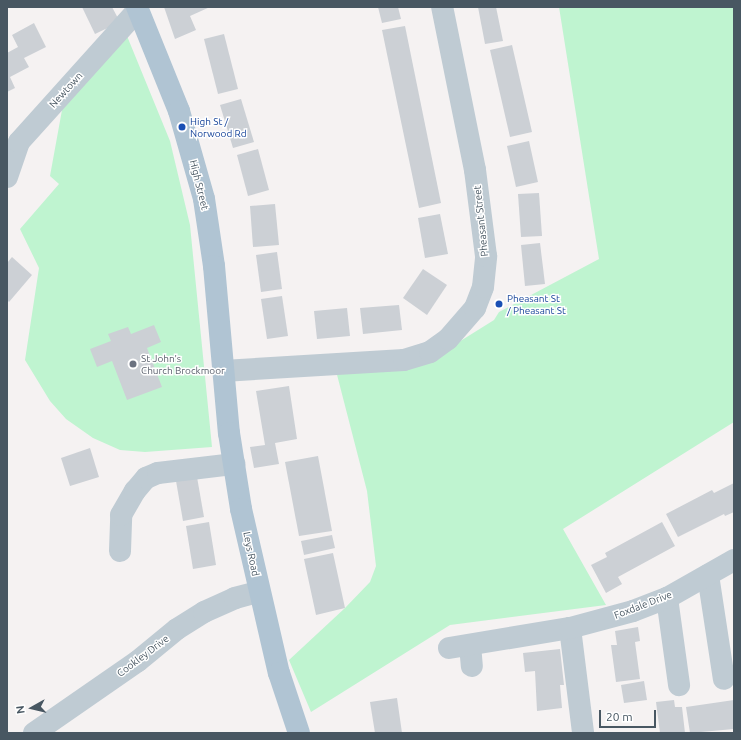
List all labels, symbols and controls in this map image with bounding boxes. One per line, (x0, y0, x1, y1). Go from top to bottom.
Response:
street label: Newtown (47, 70, 85, 110)
place label: High St / Norwood Rd (190, 115, 247, 138)
marker: High St / Norwood Rd (177, 122, 187, 132)
street label: High Street (187, 159, 211, 211)
street label: Pheasant Street (471, 185, 491, 257)
place label: Pheasant St / Pheasant St (507, 292, 566, 316)
marker: Pheasant St / Pheasant St (494, 299, 504, 309)
place label: St John's Church Brockmoor (141, 352, 225, 376)
marker: St John's Church Brockmoor (128, 359, 138, 369)
street label: Leys Road (240, 531, 262, 577)
street label: Foxdale Drive (612, 588, 674, 622)
street label: Cookley Drive (115, 633, 171, 679)
north arrow (12, 688, 52, 728)
scale bar (601, 702, 658, 728)
text: N (14, 705, 27, 715)
text: 20 m (606, 710, 633, 723)

